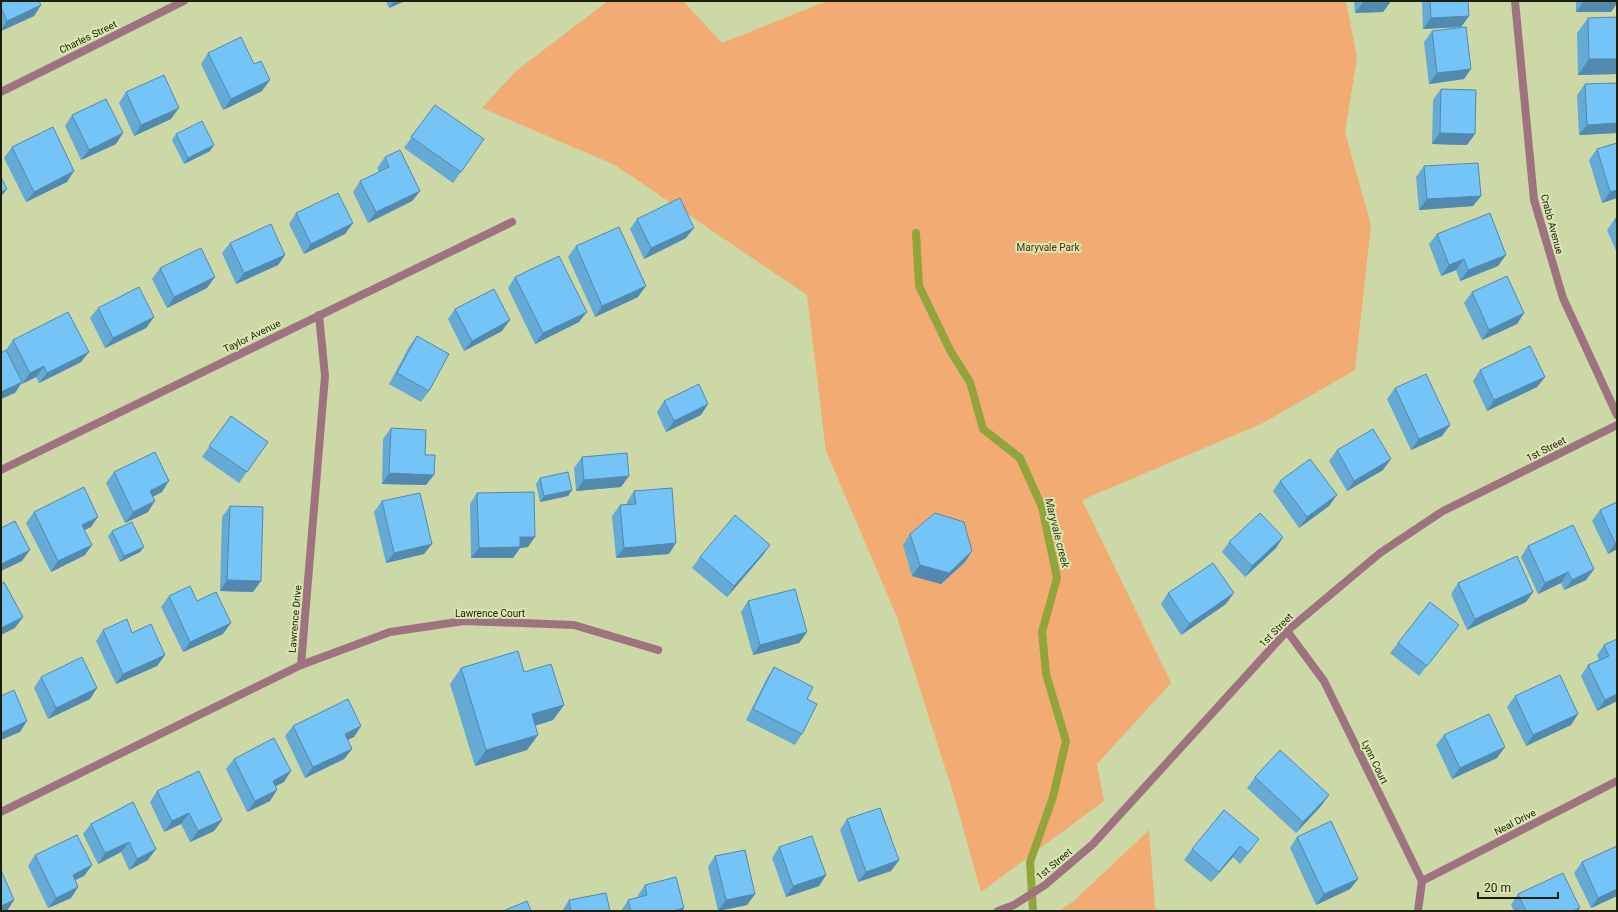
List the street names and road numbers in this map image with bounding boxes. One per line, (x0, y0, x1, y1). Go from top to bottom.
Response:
street label: Charles Street (57, 18, 119, 56)
street label: Crabb Avenue (1539, 193, 1565, 255)
street label: Taylor Avenue (222, 317, 282, 355)
street label: 1st Street (1524, 434, 1568, 464)
street label: Lawrence Drive (287, 585, 303, 653)
street label: Lawrence Court (455, 608, 525, 619)
street label: 1st Street (1257, 611, 1295, 649)
street label: Lynn Court (1360, 738, 1390, 786)
street label: Neal Drive (1492, 807, 1538, 837)
street label: 1st Street (1034, 846, 1074, 882)

